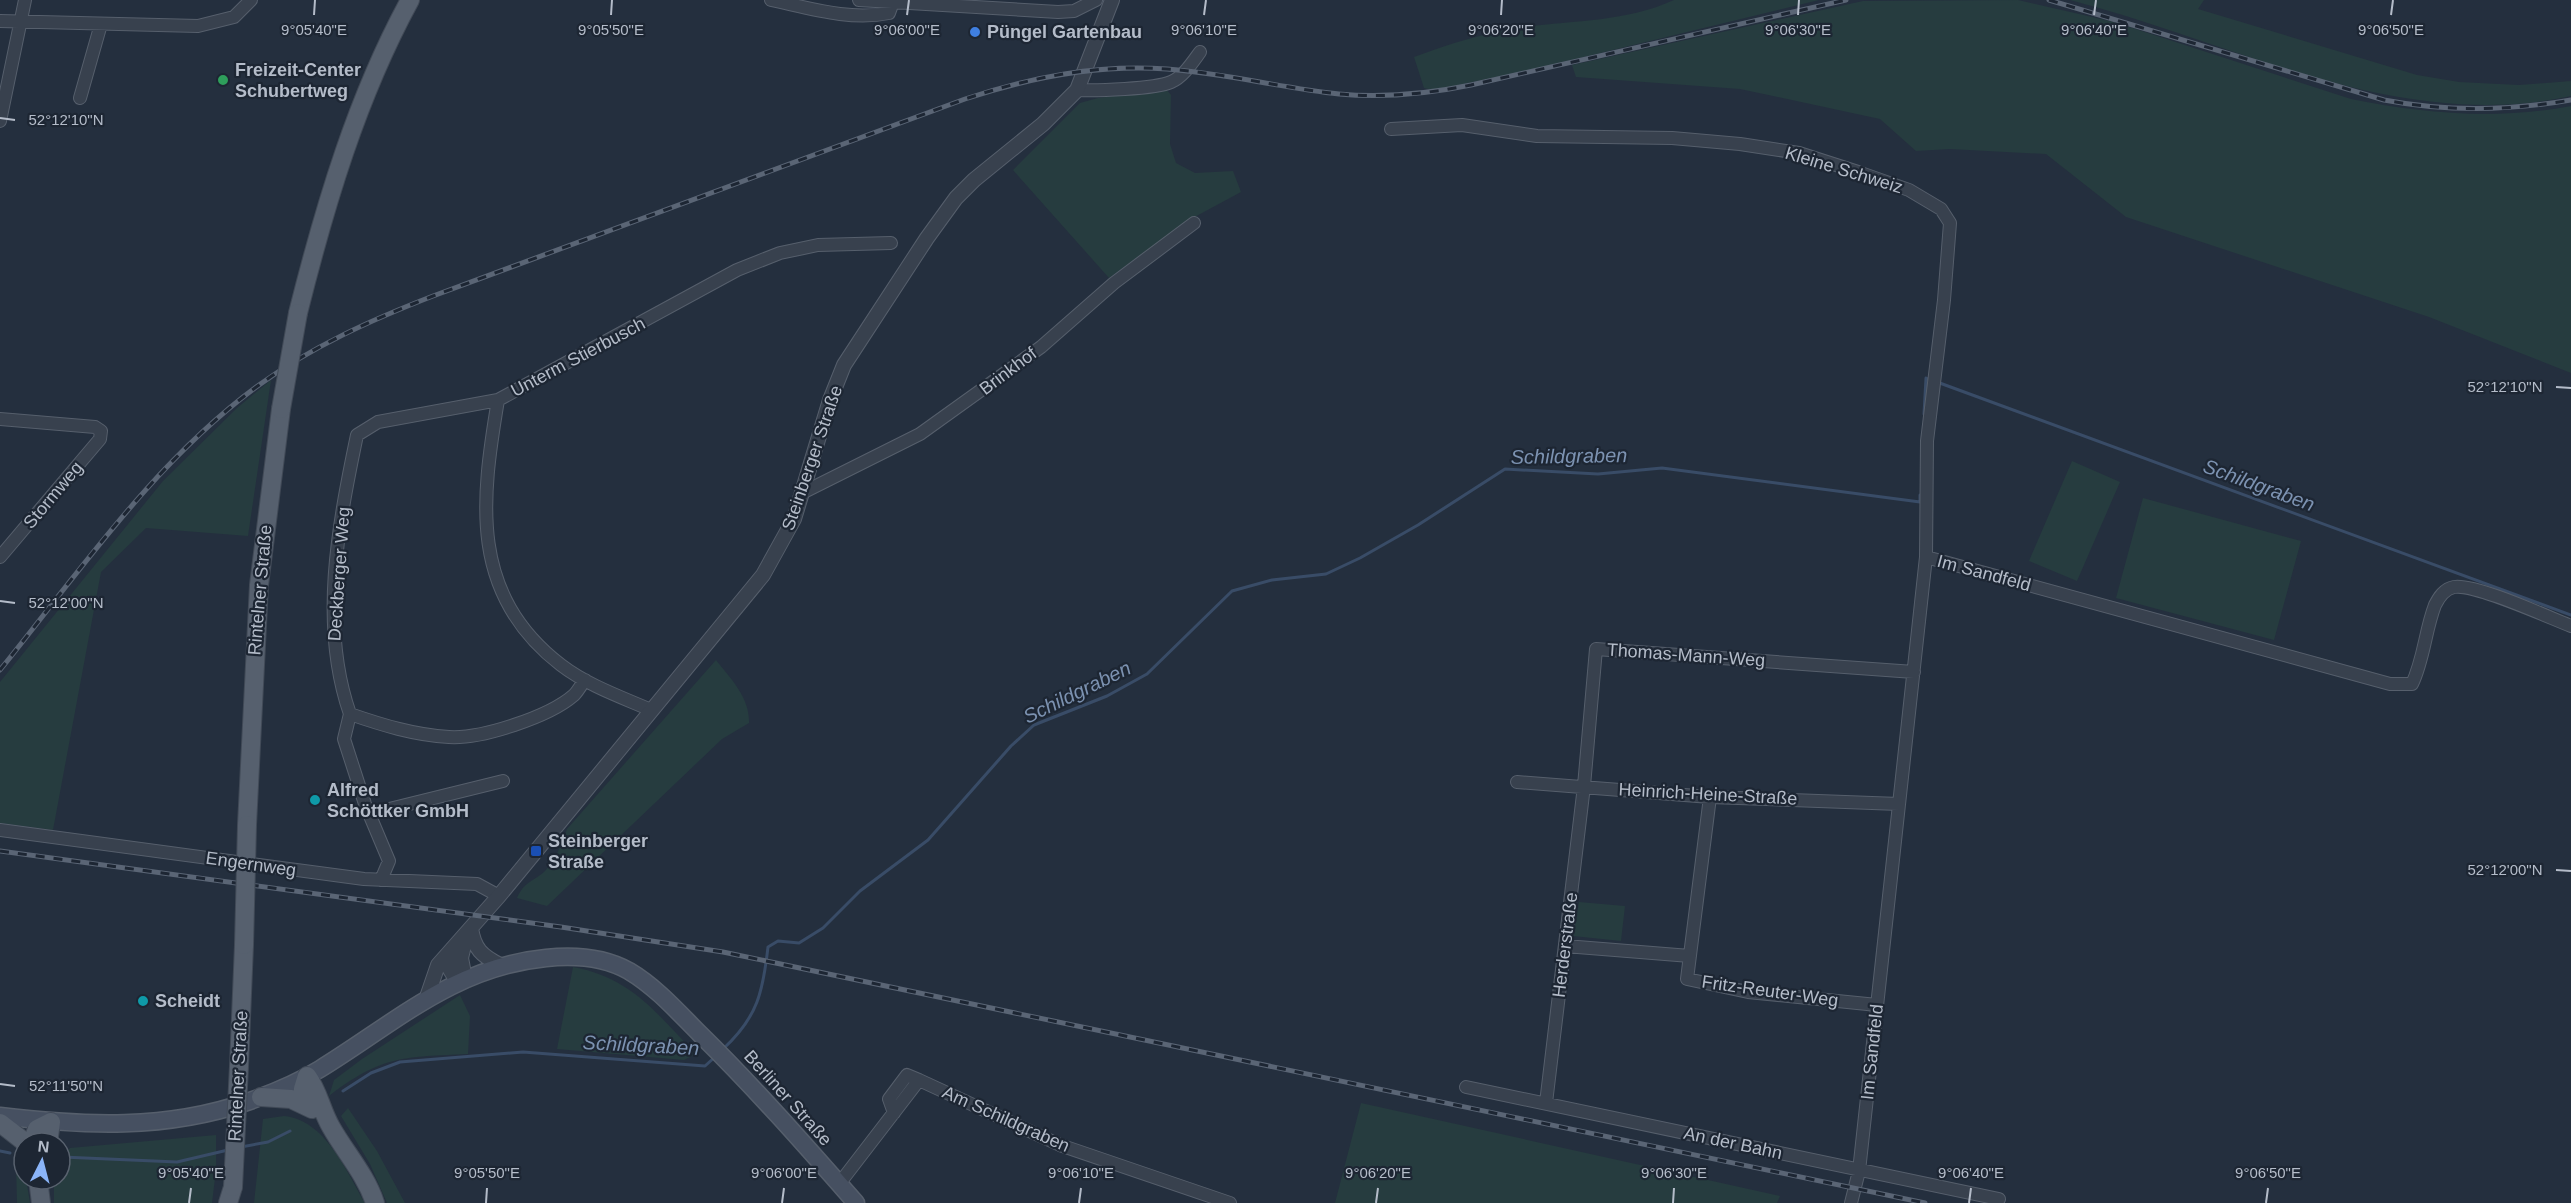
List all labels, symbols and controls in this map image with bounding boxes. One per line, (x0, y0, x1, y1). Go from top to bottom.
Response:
text: 9°05'40"E (281, 21, 347, 38)
text: 9°05'50"E (578, 21, 644, 38)
text: 9°06'00"E (874, 21, 940, 38)
text: 9°06'10"E (1171, 21, 1237, 38)
text: 9°06'20"E (1468, 21, 1534, 38)
text: 9°06'30"E (1765, 21, 1831, 38)
text: 9°06'40"E (2061, 21, 2127, 38)
text: 9°06'50"E (2358, 21, 2424, 38)
place label: Püngel Gartenbau (987, 22, 1142, 42)
marker: Püngel Gartenbau (968, 25, 982, 39)
place label: Freizeit-Center Schubertweg (235, 60, 361, 101)
marker: Freizeit-Center Schubertweg (216, 73, 230, 87)
text: 52°12'10"N (28, 111, 104, 128)
street label: Kleine Schweiz (1783, 143, 1905, 197)
street label: Unterm Stierbusch (507, 313, 649, 401)
street label: Brinkhof (976, 343, 1041, 399)
text: 52°12'10"N (2467, 378, 2543, 395)
street label: Steinberger Straße (778, 383, 846, 533)
water label: Schildgraben (1510, 444, 1628, 468)
water label: Schildgraben (2200, 455, 2318, 515)
street label: Stormweg (19, 458, 87, 532)
street label: Deckberger Weg (324, 506, 354, 642)
street label: Rintelner Straße (244, 524, 276, 656)
street label: Im Sandfeld (1935, 551, 2033, 595)
text: 52°12'00"N (28, 594, 104, 611)
street label: Thomas-Mann-Weg (1606, 639, 1766, 671)
water label: Schildgraben (1020, 657, 1134, 727)
street label: Heinrich-Heine-Straße (1618, 779, 1798, 809)
place label: Alfred Schöttker GmbH (327, 780, 469, 821)
marker: Alfred Schöttker GmbH (308, 793, 322, 807)
place label: Steinberger Straße (548, 831, 648, 872)
marker: Steinberger Straße (529, 844, 543, 858)
street label: Engernweg (205, 848, 297, 880)
text: 52°12'00"N (2467, 861, 2543, 878)
street label: Herderstraße (1549, 891, 1581, 999)
street label: Fritz-Reuter-Weg (1700, 972, 1840, 1010)
place label: Scheidt (155, 991, 220, 1011)
marker: Scheidt (136, 994, 150, 1008)
street label: Im Sandfeld (1857, 1003, 1887, 1101)
street label: Rintelner Straße (225, 1010, 251, 1142)
water label: Schildgraben (582, 1031, 700, 1059)
street label: Berliner Straße (740, 1046, 836, 1150)
text: 52°11'50"N (29, 1077, 103, 1094)
street label: Am Schildgraben (939, 1082, 1073, 1156)
street label: An der Bahn (1682, 1123, 1784, 1163)
north arrow (12, 1131, 72, 1191)
text: N (37, 1138, 50, 1156)
text: 9°05'40"E (158, 1164, 224, 1181)
text: 9°05'50"E (454, 1164, 520, 1181)
text: 9°06'00"E (751, 1164, 817, 1181)
text: 9°06'10"E (1048, 1164, 1114, 1181)
text: 9°06'20"E (1345, 1164, 1411, 1181)
text: 9°06'30"E (1641, 1164, 1707, 1181)
text: 9°06'40"E (1938, 1164, 2004, 1181)
text: 9°06'50"E (2235, 1164, 2301, 1181)

